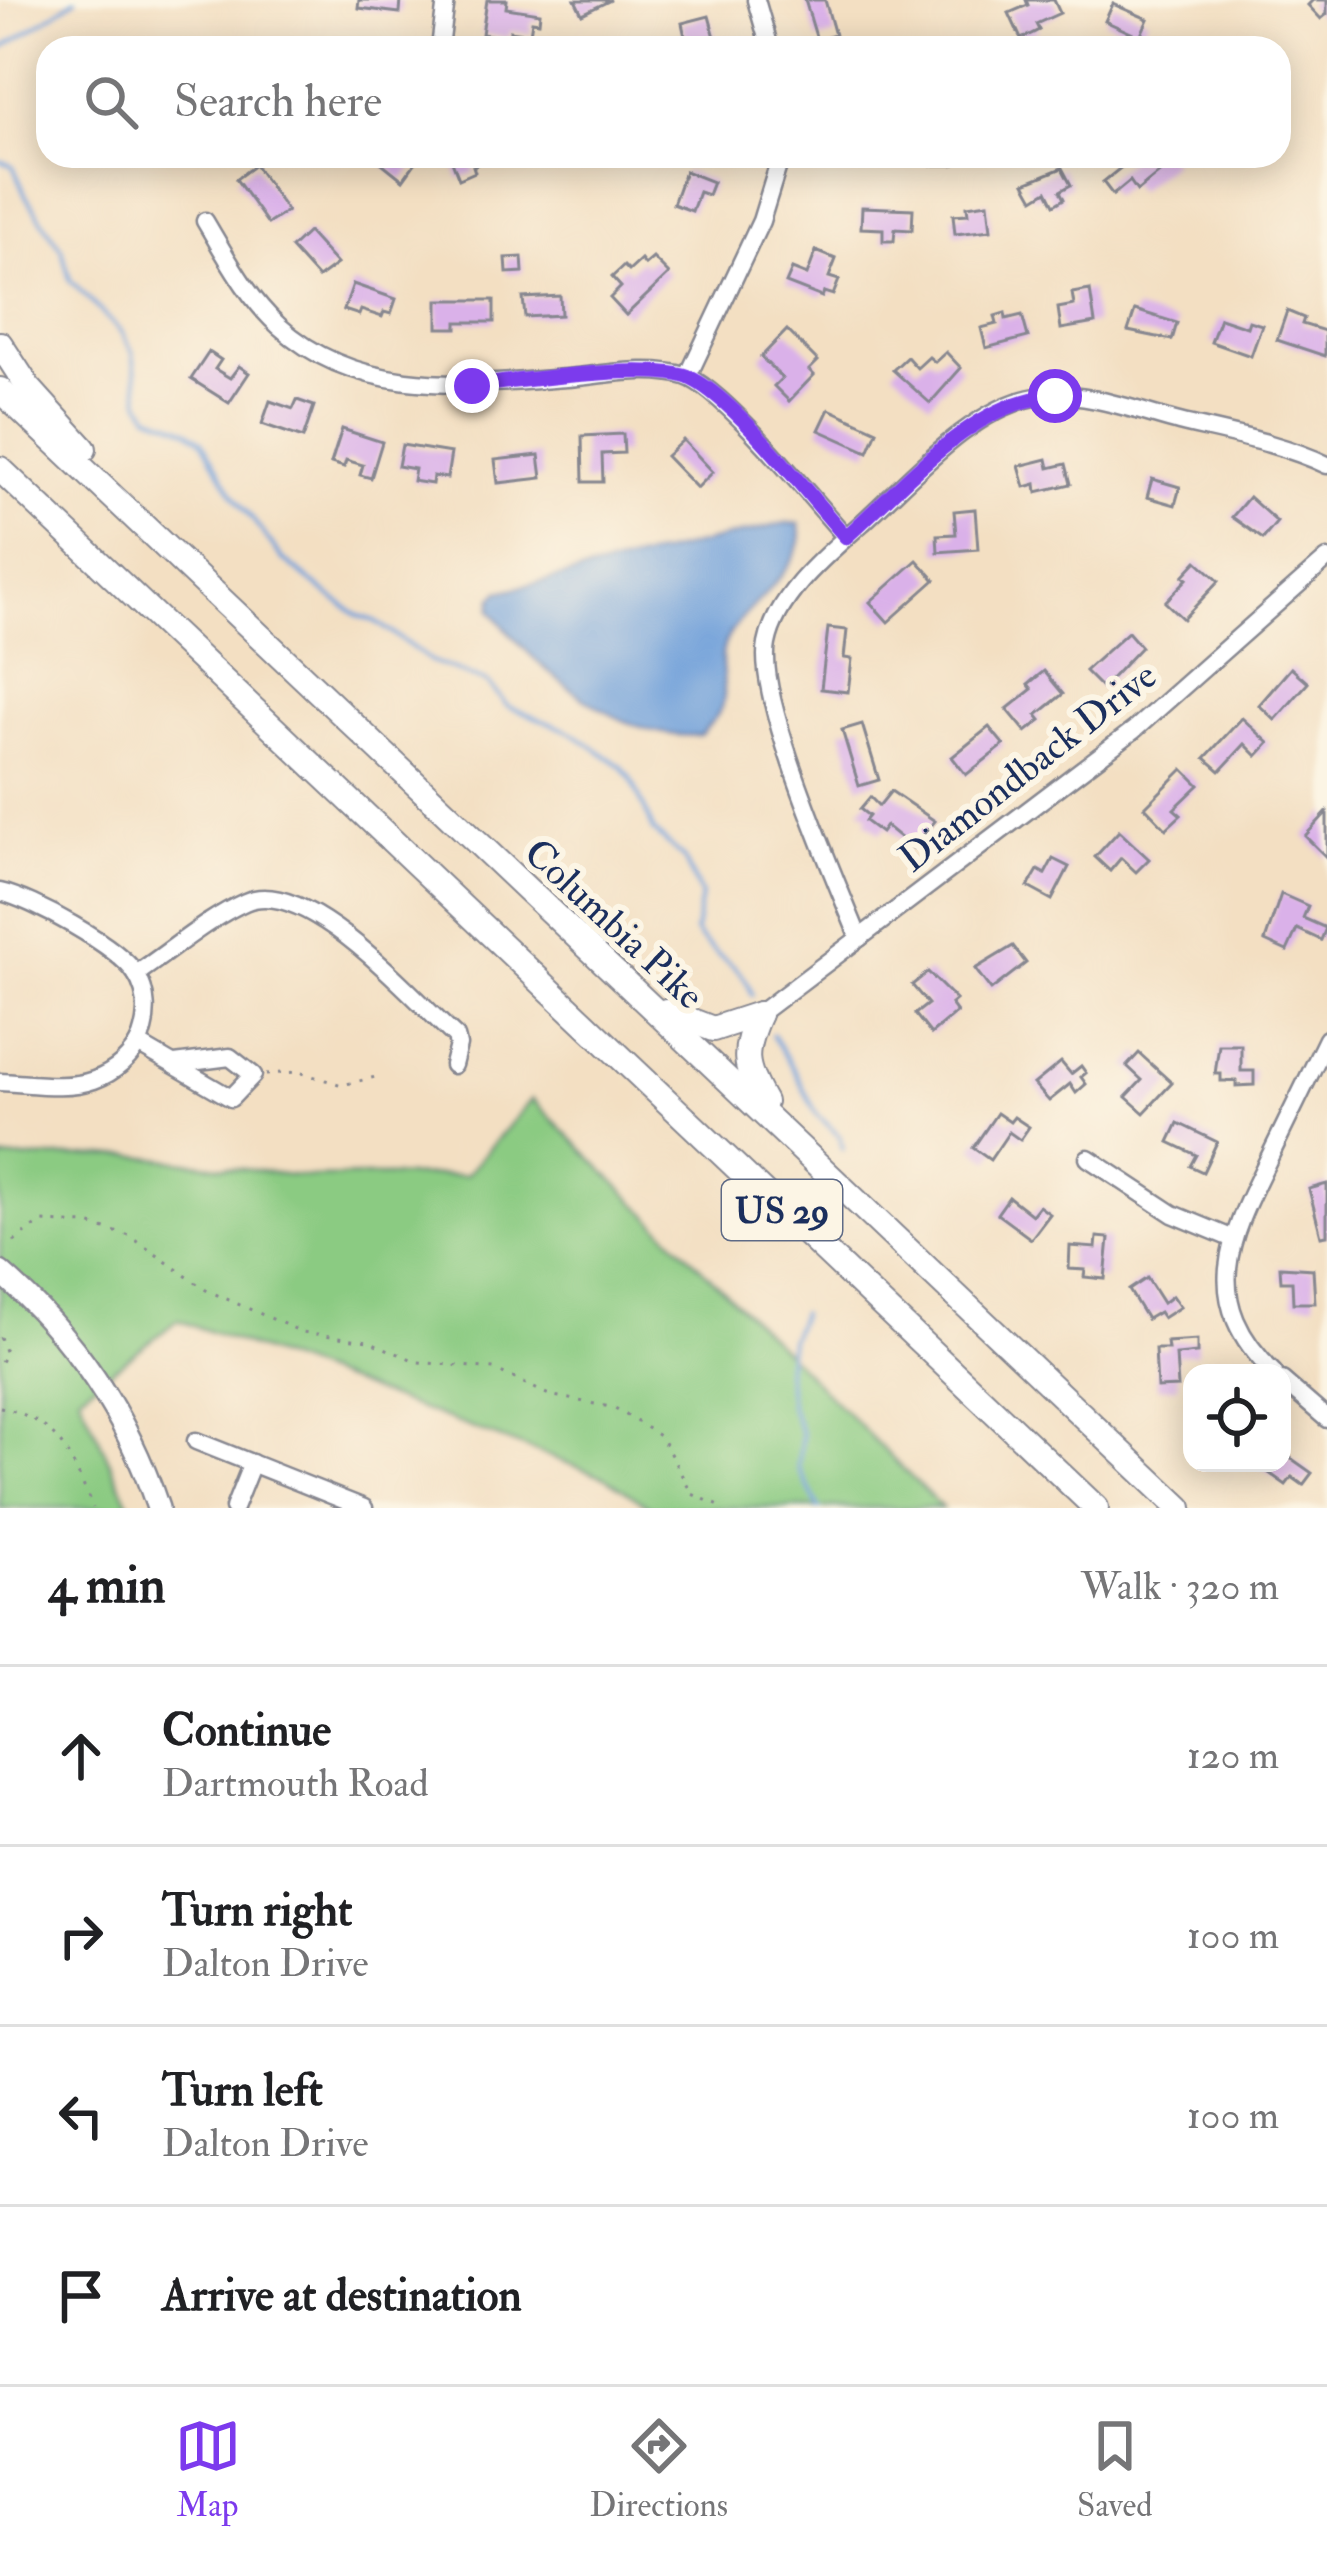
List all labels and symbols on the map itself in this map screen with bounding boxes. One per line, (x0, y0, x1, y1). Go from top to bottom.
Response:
route end (445, 359, 499, 413)
route start (1028, 369, 1082, 423)
street label: Diamondback Drive (889, 651, 1166, 883)
street label: Columbia Pike (514, 828, 714, 1020)
road number: US 29 (722, 1180, 842, 1240)

